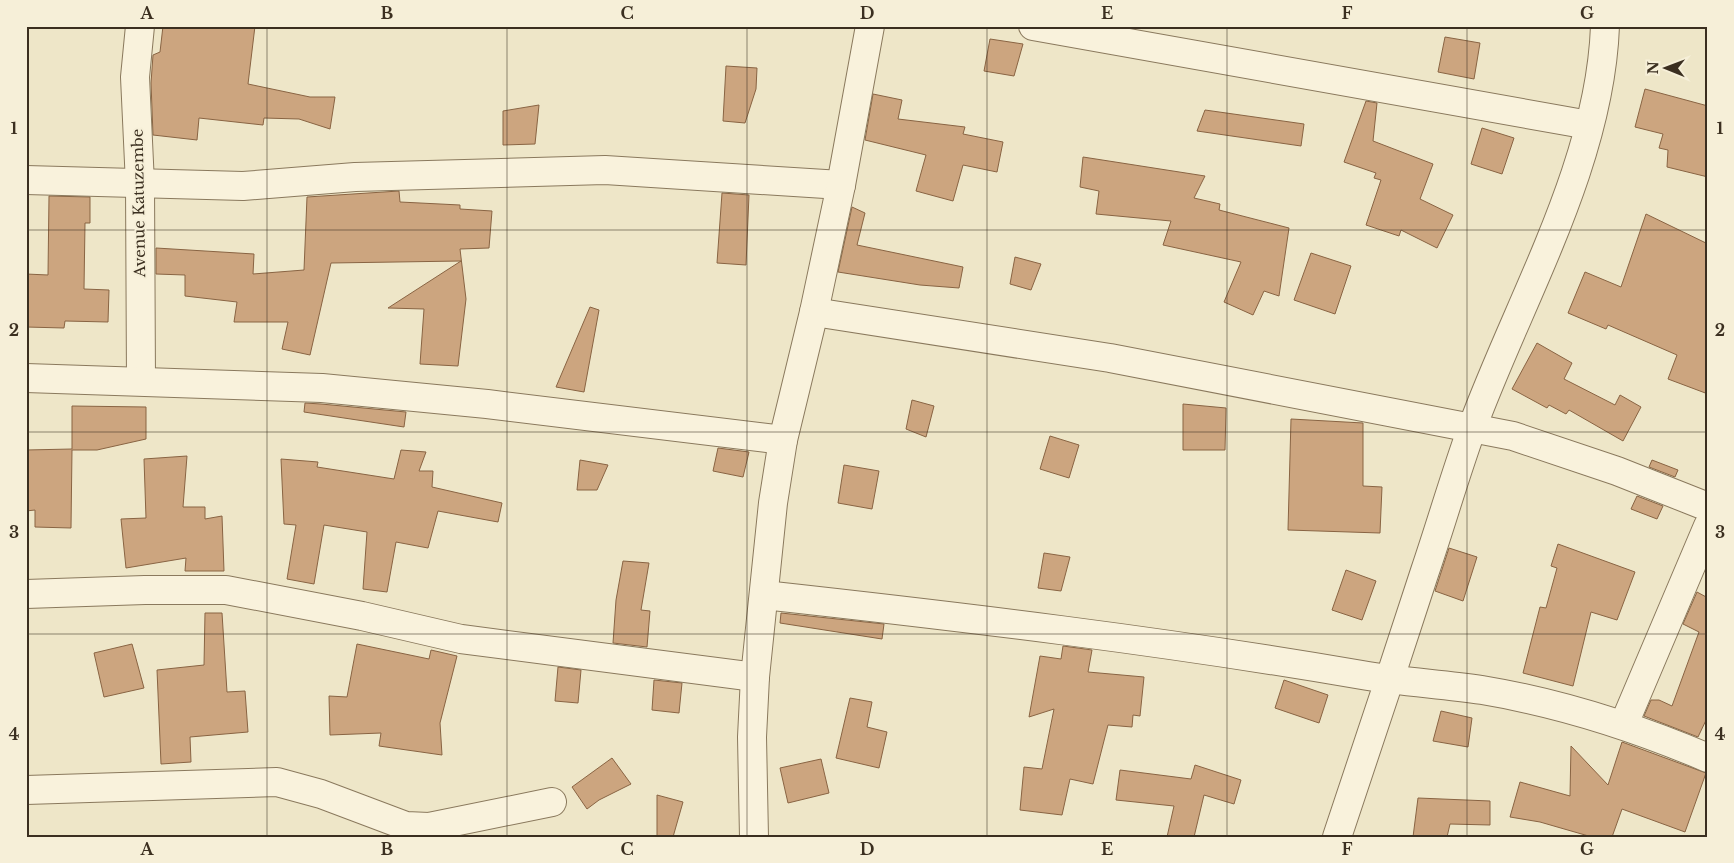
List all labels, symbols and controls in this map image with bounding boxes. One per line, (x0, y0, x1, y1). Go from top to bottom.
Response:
text: A (140, 3, 155, 23)
text: B (381, 3, 394, 23)
text: C (620, 3, 634, 23)
text: D (860, 3, 874, 23)
text: E (1101, 3, 1113, 23)
text: F (1341, 3, 1353, 23)
text: G (1580, 3, 1594, 23)
north arrow (1642, 42, 1692, 92)
text: N (1644, 61, 1662, 75)
text: 1 (11, 118, 18, 138)
text: 1 (1717, 118, 1724, 138)
street label: Avenue Katuzembe (128, 129, 149, 278)
text: 2 (9, 320, 19, 340)
text: 2 (1715, 320, 1725, 340)
text: 3 (9, 522, 19, 542)
text: 3 (1715, 522, 1725, 542)
text: 4 (9, 724, 19, 744)
text: 4 (1715, 724, 1725, 744)
text: A (140, 839, 155, 859)
text: B (381, 839, 394, 859)
text: C (620, 839, 634, 859)
text: D (860, 839, 874, 859)
text: E (1101, 839, 1113, 859)
text: F (1341, 839, 1353, 859)
text: G (1580, 839, 1594, 859)

